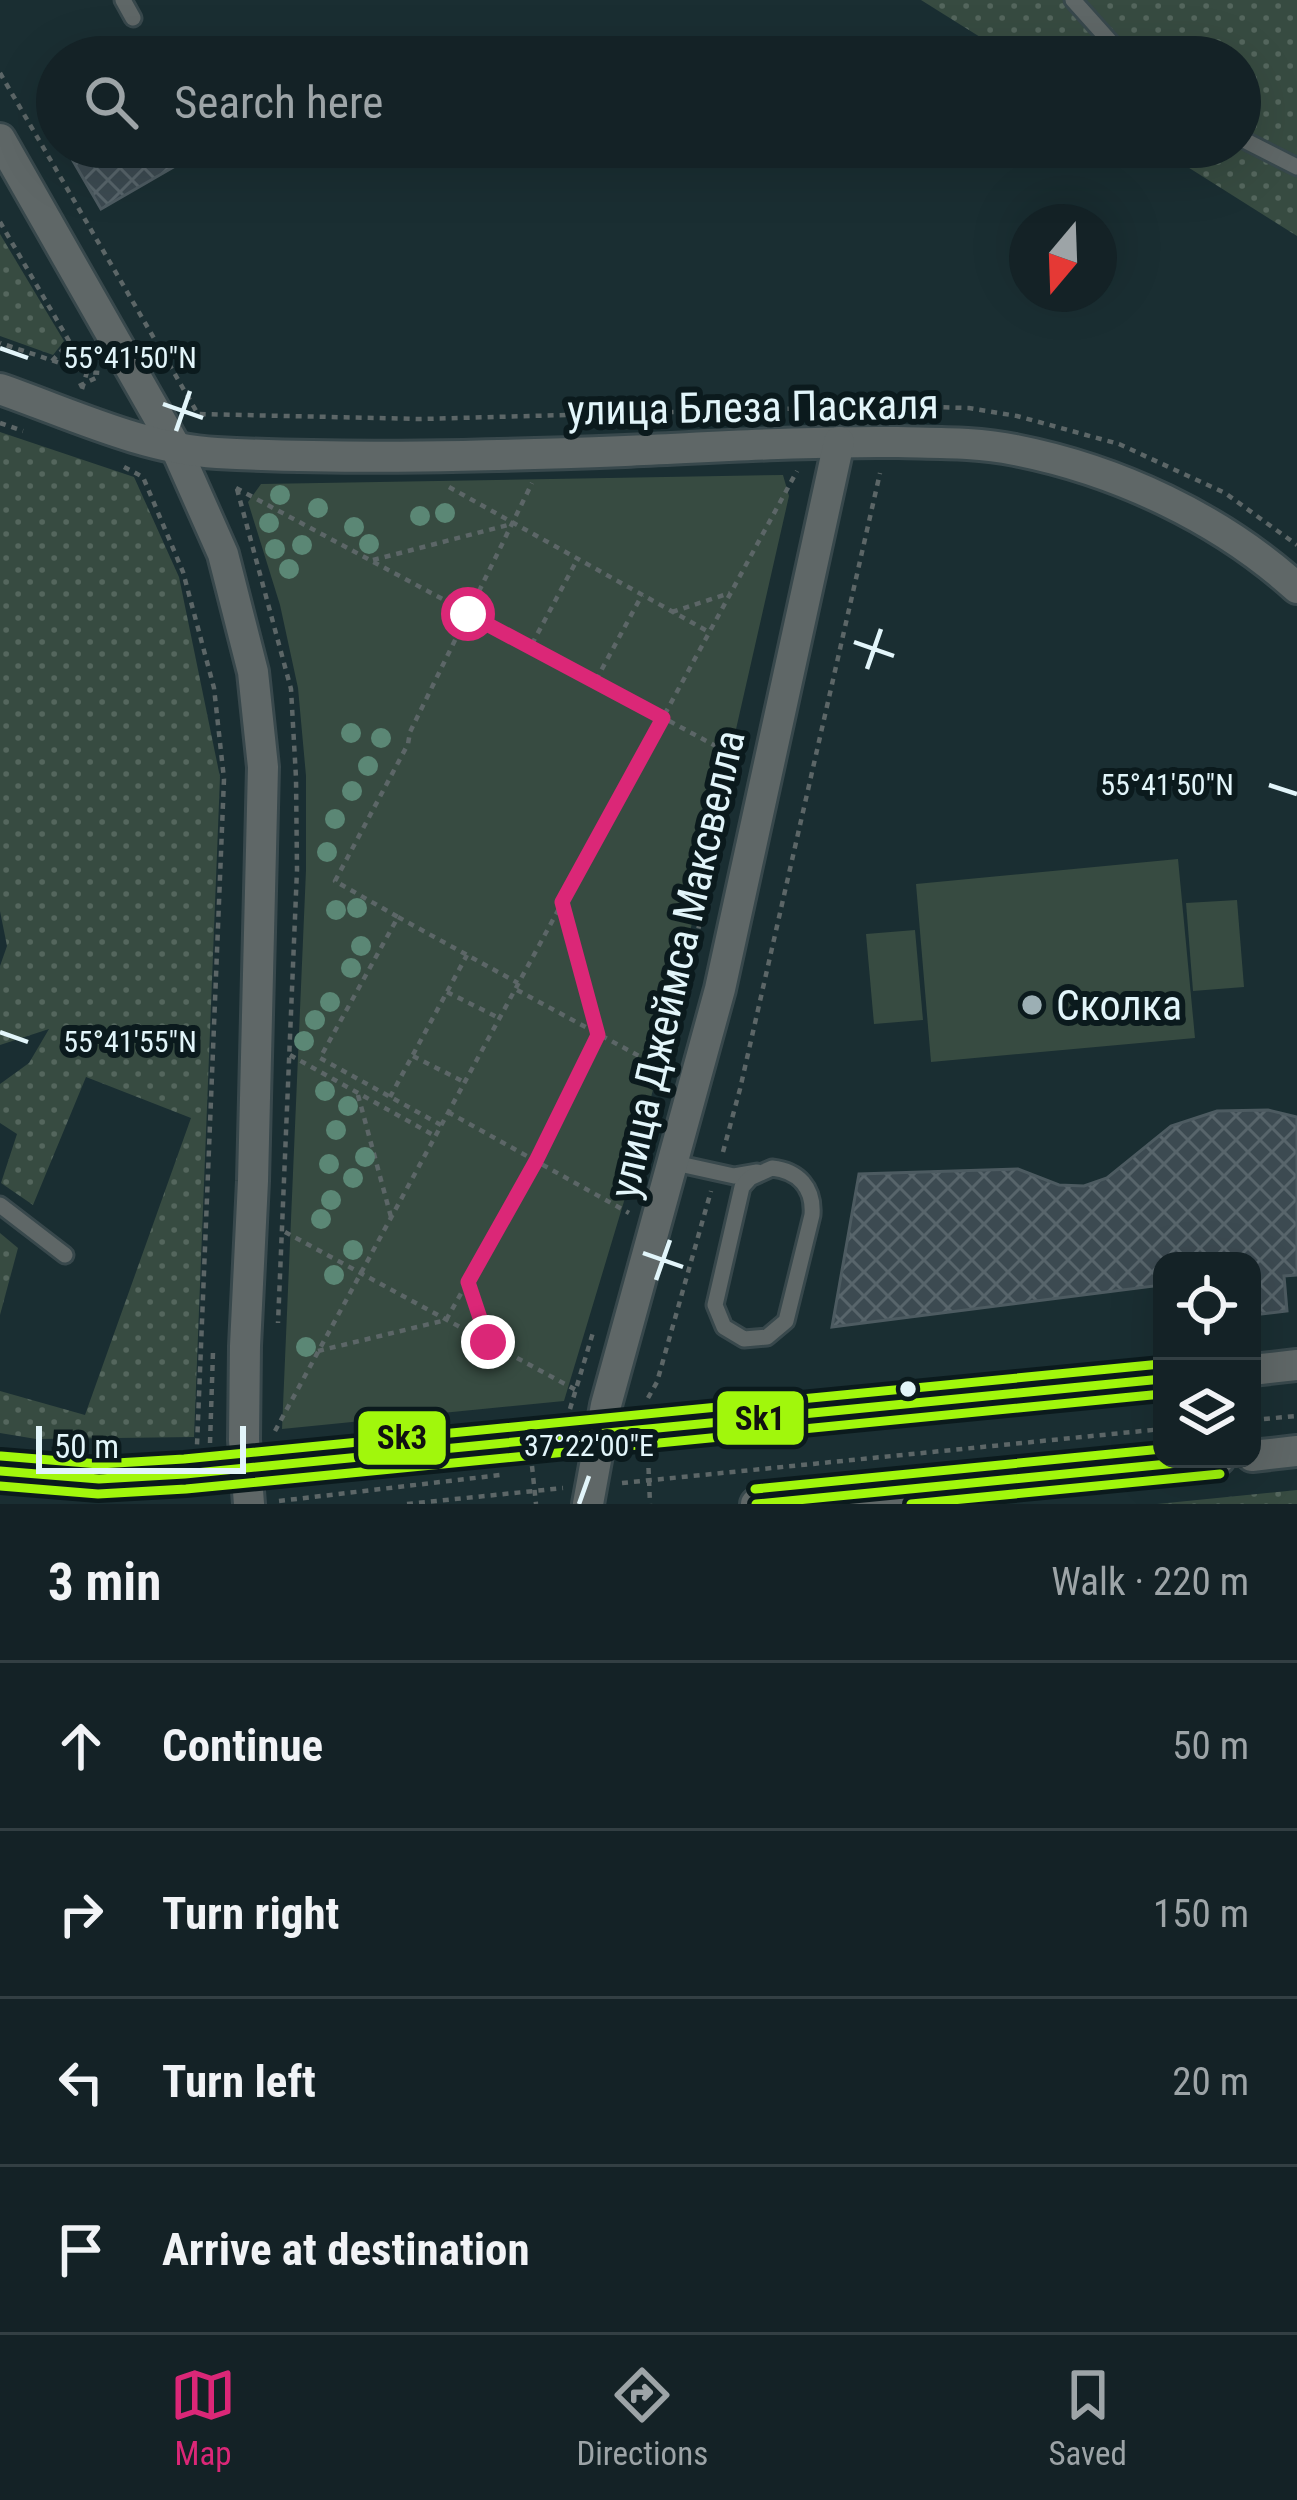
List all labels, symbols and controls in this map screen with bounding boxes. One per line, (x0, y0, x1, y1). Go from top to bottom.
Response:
search box (36, 36, 1261, 168)
icon: search (78, 69, 144, 135)
text: Search here (174, 76, 383, 129)
north arrow (1009, 204, 1117, 312)
text: 55°41'50"N (63, 340, 197, 375)
street label: улица Блеза Паскаля (567, 379, 939, 435)
route start (441, 587, 495, 641)
street label: улица Джеймса Максвелла (599, 725, 755, 1203)
text: 55°41'50"N (1100, 767, 1234, 802)
place label: Сколка (1056, 981, 1182, 1030)
marker: Сколка (1019, 992, 1045, 1018)
text: 55°41'55"N (63, 1024, 197, 1059)
map controls (1153, 1252, 1261, 1468)
button: locate (1153, 1252, 1261, 1360)
route end (461, 1315, 515, 1369)
button: layers (1153, 1360, 1261, 1468)
unlabelled marker (897, 1378, 919, 1400)
line badge: Sk1 (715, 1389, 806, 1447)
text: Sk1 (735, 1399, 785, 1438)
line badge: Sk3 (356, 1409, 448, 1467)
text: Sk3 (377, 1418, 427, 1457)
scale bar (36, 1420, 246, 1473)
text: 50 m (54, 1427, 119, 1466)
text: 37°22'00"E (524, 1428, 654, 1463)
text: 3 min (48, 1553, 161, 1612)
text: Walk · 220 m (1051, 1559, 1249, 1605)
icon: ahead (48, 1713, 114, 1779)
text: Continue (162, 1719, 323, 1772)
text: 50 m (1172, 1723, 1249, 1769)
icon: right (48, 1881, 114, 1947)
text: Turn right (162, 1887, 339, 1940)
text: 150 m (1153, 1891, 1249, 1937)
icon: left (48, 2049, 114, 2115)
text: Turn left (162, 2055, 316, 2108)
text: 20 m (1172, 2059, 1249, 2105)
icon: arrive (48, 2217, 114, 2283)
text: Arrive at destination (162, 2223, 530, 2276)
tab: Map (170, 2362, 236, 2473)
tab: Directions (576, 2362, 708, 2473)
tab: Saved (1048, 2362, 1127, 2473)

